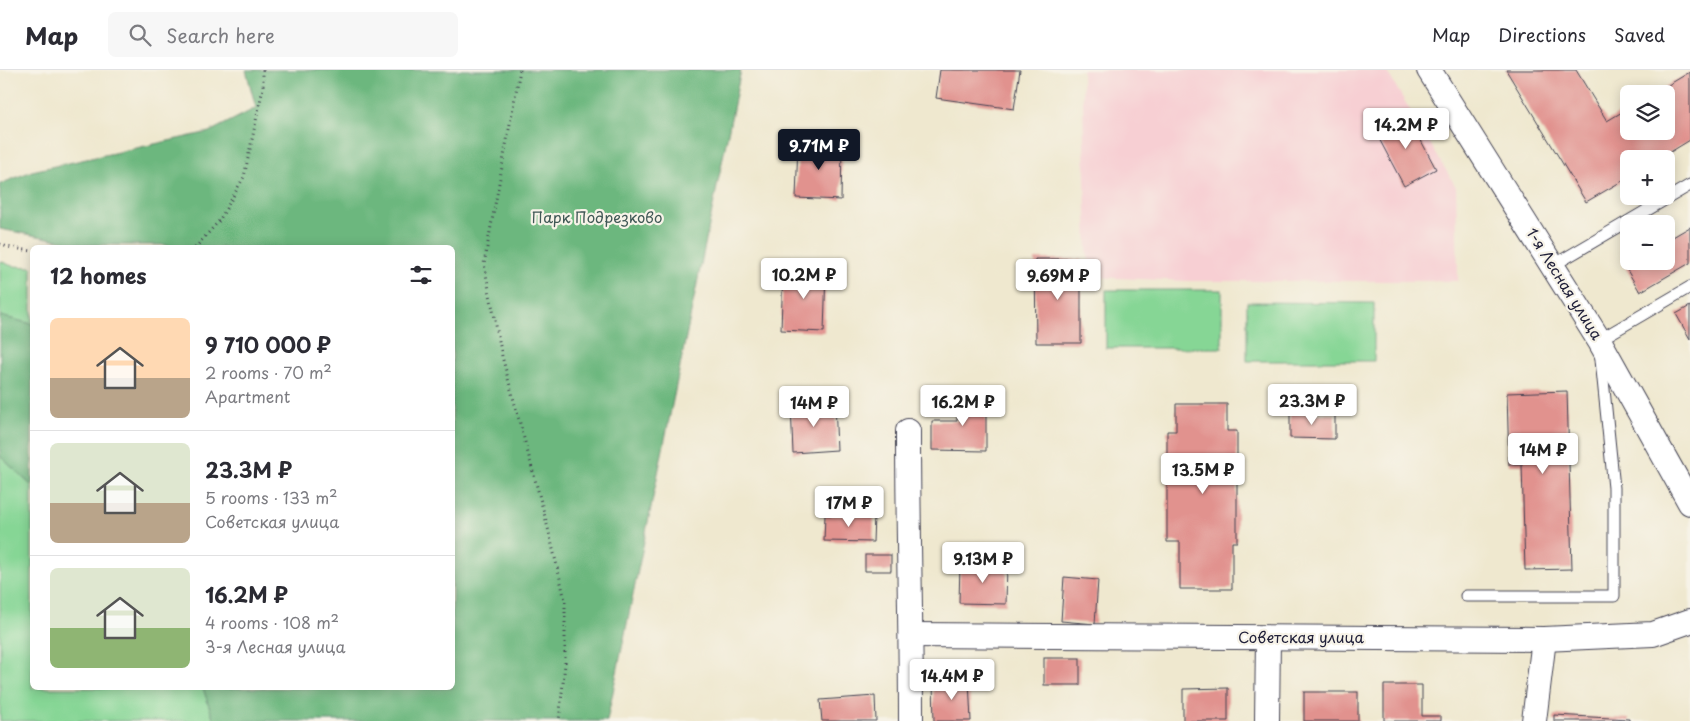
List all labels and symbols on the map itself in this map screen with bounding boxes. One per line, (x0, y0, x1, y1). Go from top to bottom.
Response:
pin: 14.2M ₽ (1360, 108, 1452, 150)
pin: 9.71M ₽ (773, 128, 865, 171)
park label: Парк Подрезково (532, 205, 662, 228)
street label: 1-я Лесная улица (1521, 223, 1609, 344)
pin: 10.2M ₽ (758, 258, 850, 300)
pin: 9.69M ₽ (1012, 258, 1104, 301)
pin: 16.2M ₽ (917, 384, 1009, 427)
pin: 23.3M ₽ (1266, 384, 1358, 426)
pin: 14M ₽ (779, 386, 849, 428)
pin: 14M ₽ (1508, 432, 1578, 475)
pin: 13.5M ₽ (1157, 452, 1249, 495)
pin: 17M ₽ (814, 486, 884, 528)
pin: 9.13M ₽ (937, 542, 1029, 584)
street label: Советская улица (1238, 625, 1365, 648)
pin: 14.4M ₽ (906, 658, 998, 701)

